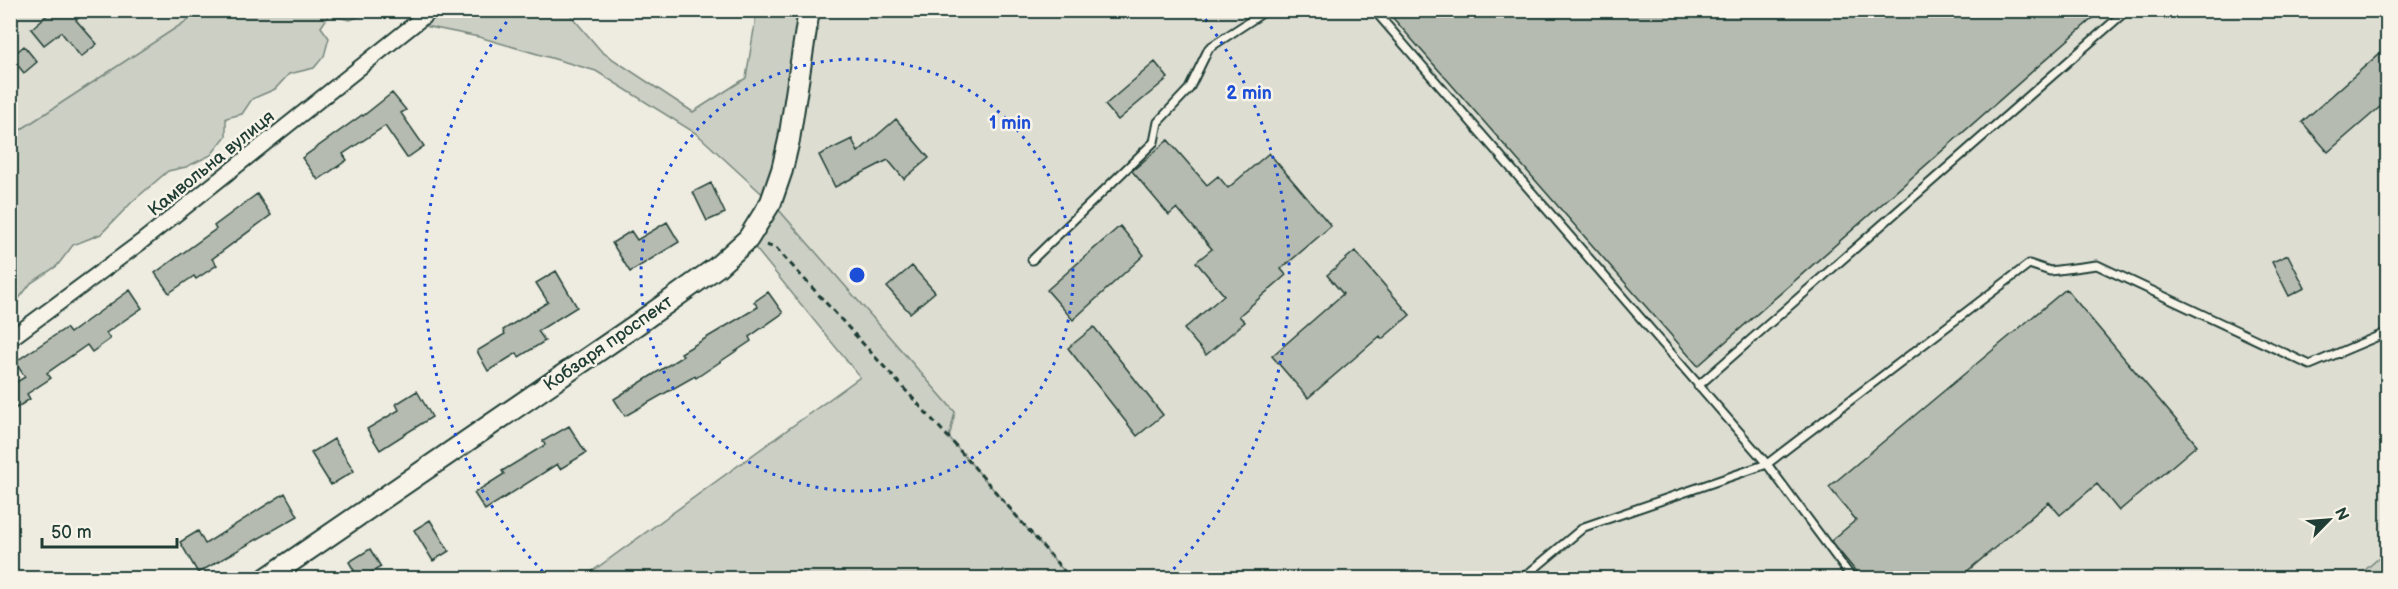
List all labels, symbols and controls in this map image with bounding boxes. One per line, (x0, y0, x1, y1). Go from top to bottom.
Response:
text: 2 min (1226, 83, 1272, 104)
street label: Камвольна вулиця (144, 106, 279, 221)
text: 1 min (989, 113, 1031, 134)
centre of rings (847, 265, 867, 285)
street label: Кобзаря проспект (540, 291, 677, 396)
north arrow (2299, 490, 2359, 550)
text: N (2330, 505, 2352, 524)
scale bar (42, 511, 177, 549)
text: 50 m (51, 522, 92, 543)

